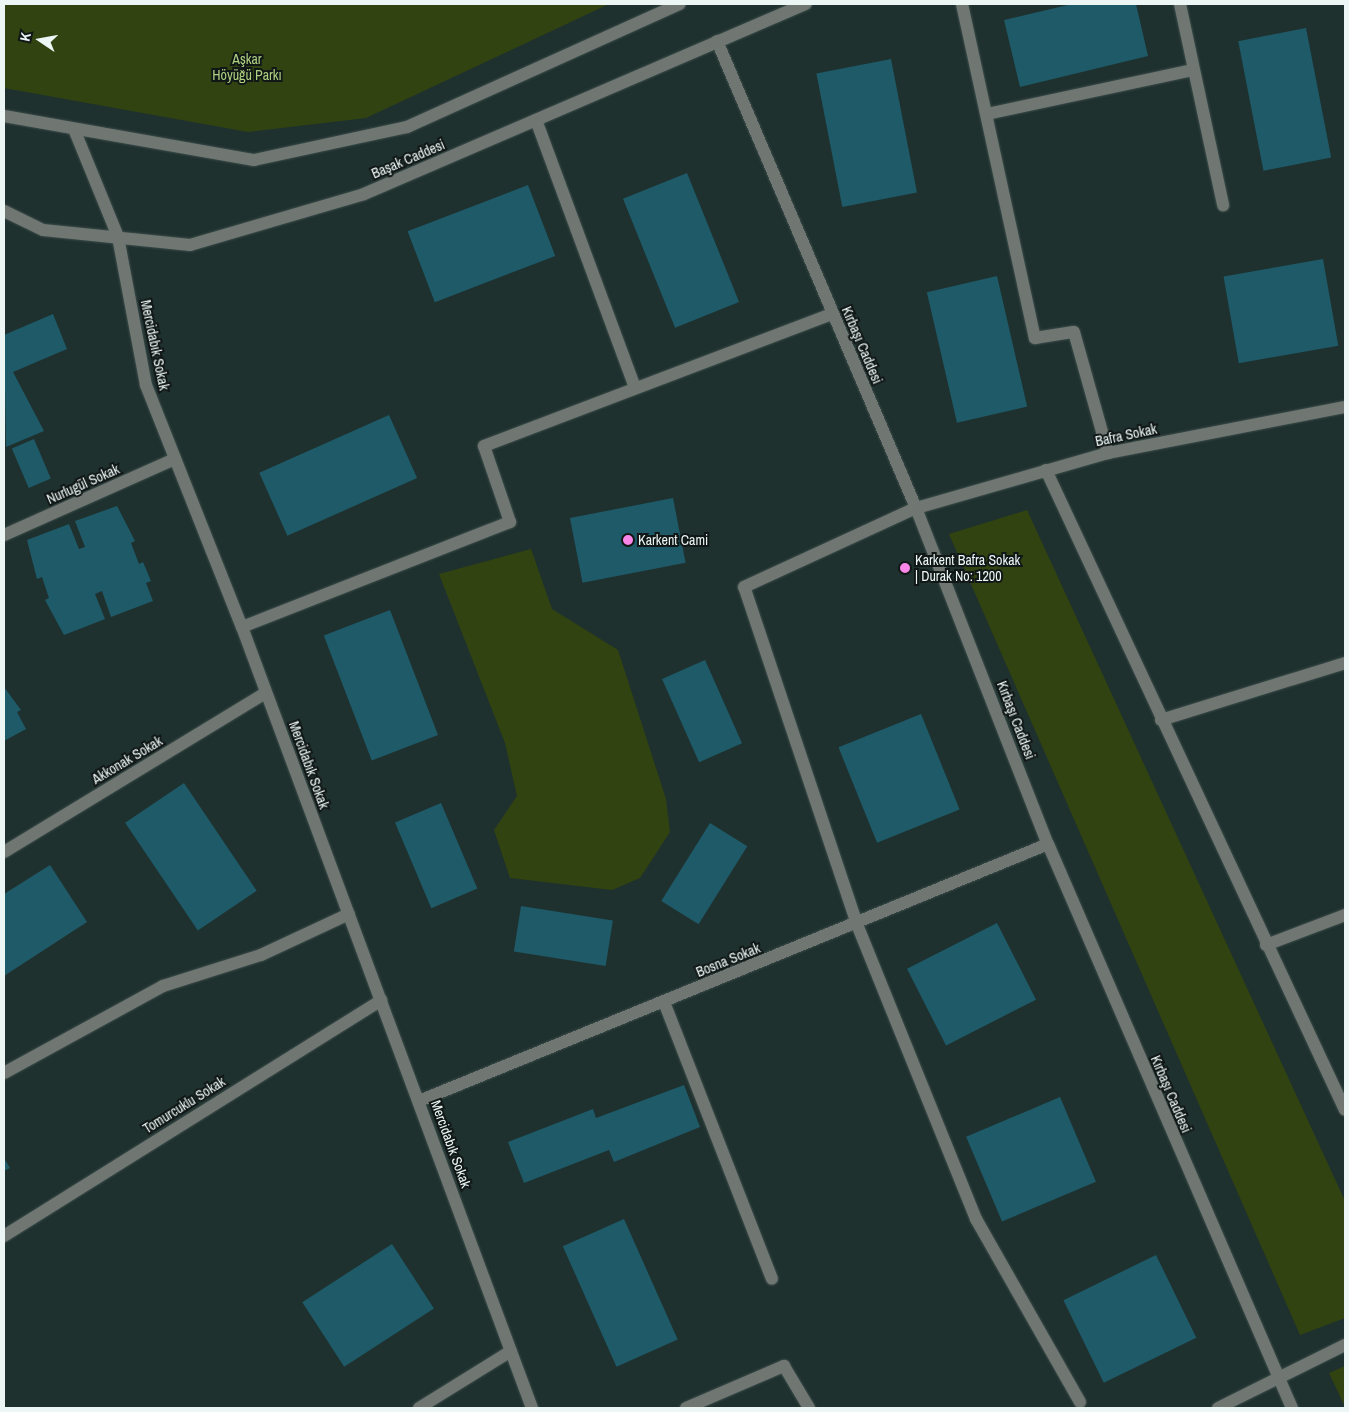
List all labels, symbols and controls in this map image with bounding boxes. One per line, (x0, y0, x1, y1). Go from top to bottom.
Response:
north arrow (15, 15, 65, 65)
text: K (16, 31, 35, 43)
park label: Aşkar Höyüğü Parkı (212, 51, 282, 84)
street label: Başak Caddesi (369, 136, 447, 182)
street label: Mercidabık Sokak (137, 298, 173, 392)
street label: Kırbaşı Caddesi (838, 304, 886, 386)
street label: Bafra Sokak (1094, 420, 1158, 450)
street label: Nurlugül Sokak (44, 460, 122, 508)
place label: Karkent Cami (638, 532, 708, 548)
marker: Karkent Cami (622, 534, 634, 546)
place label: Karkent Bafra Sokak | Durak No: 1200 (915, 552, 1020, 584)
marker: Karkent Bafra Sokak | Durak No: 1200 (899, 562, 911, 574)
street label: Kırbaşı Caddesi (993, 679, 1039, 761)
street label: Mercidabık Sokak (285, 719, 333, 811)
street label: Akkonak Sokak (89, 732, 165, 788)
street label: Bosna Sokak (693, 940, 763, 980)
street label: Kırbaşı Caddesi (1147, 1053, 1195, 1135)
street label: Tomurcuklu Sokak (140, 1073, 228, 1137)
street label: Mercidabık Sokak (427, 1098, 475, 1190)

